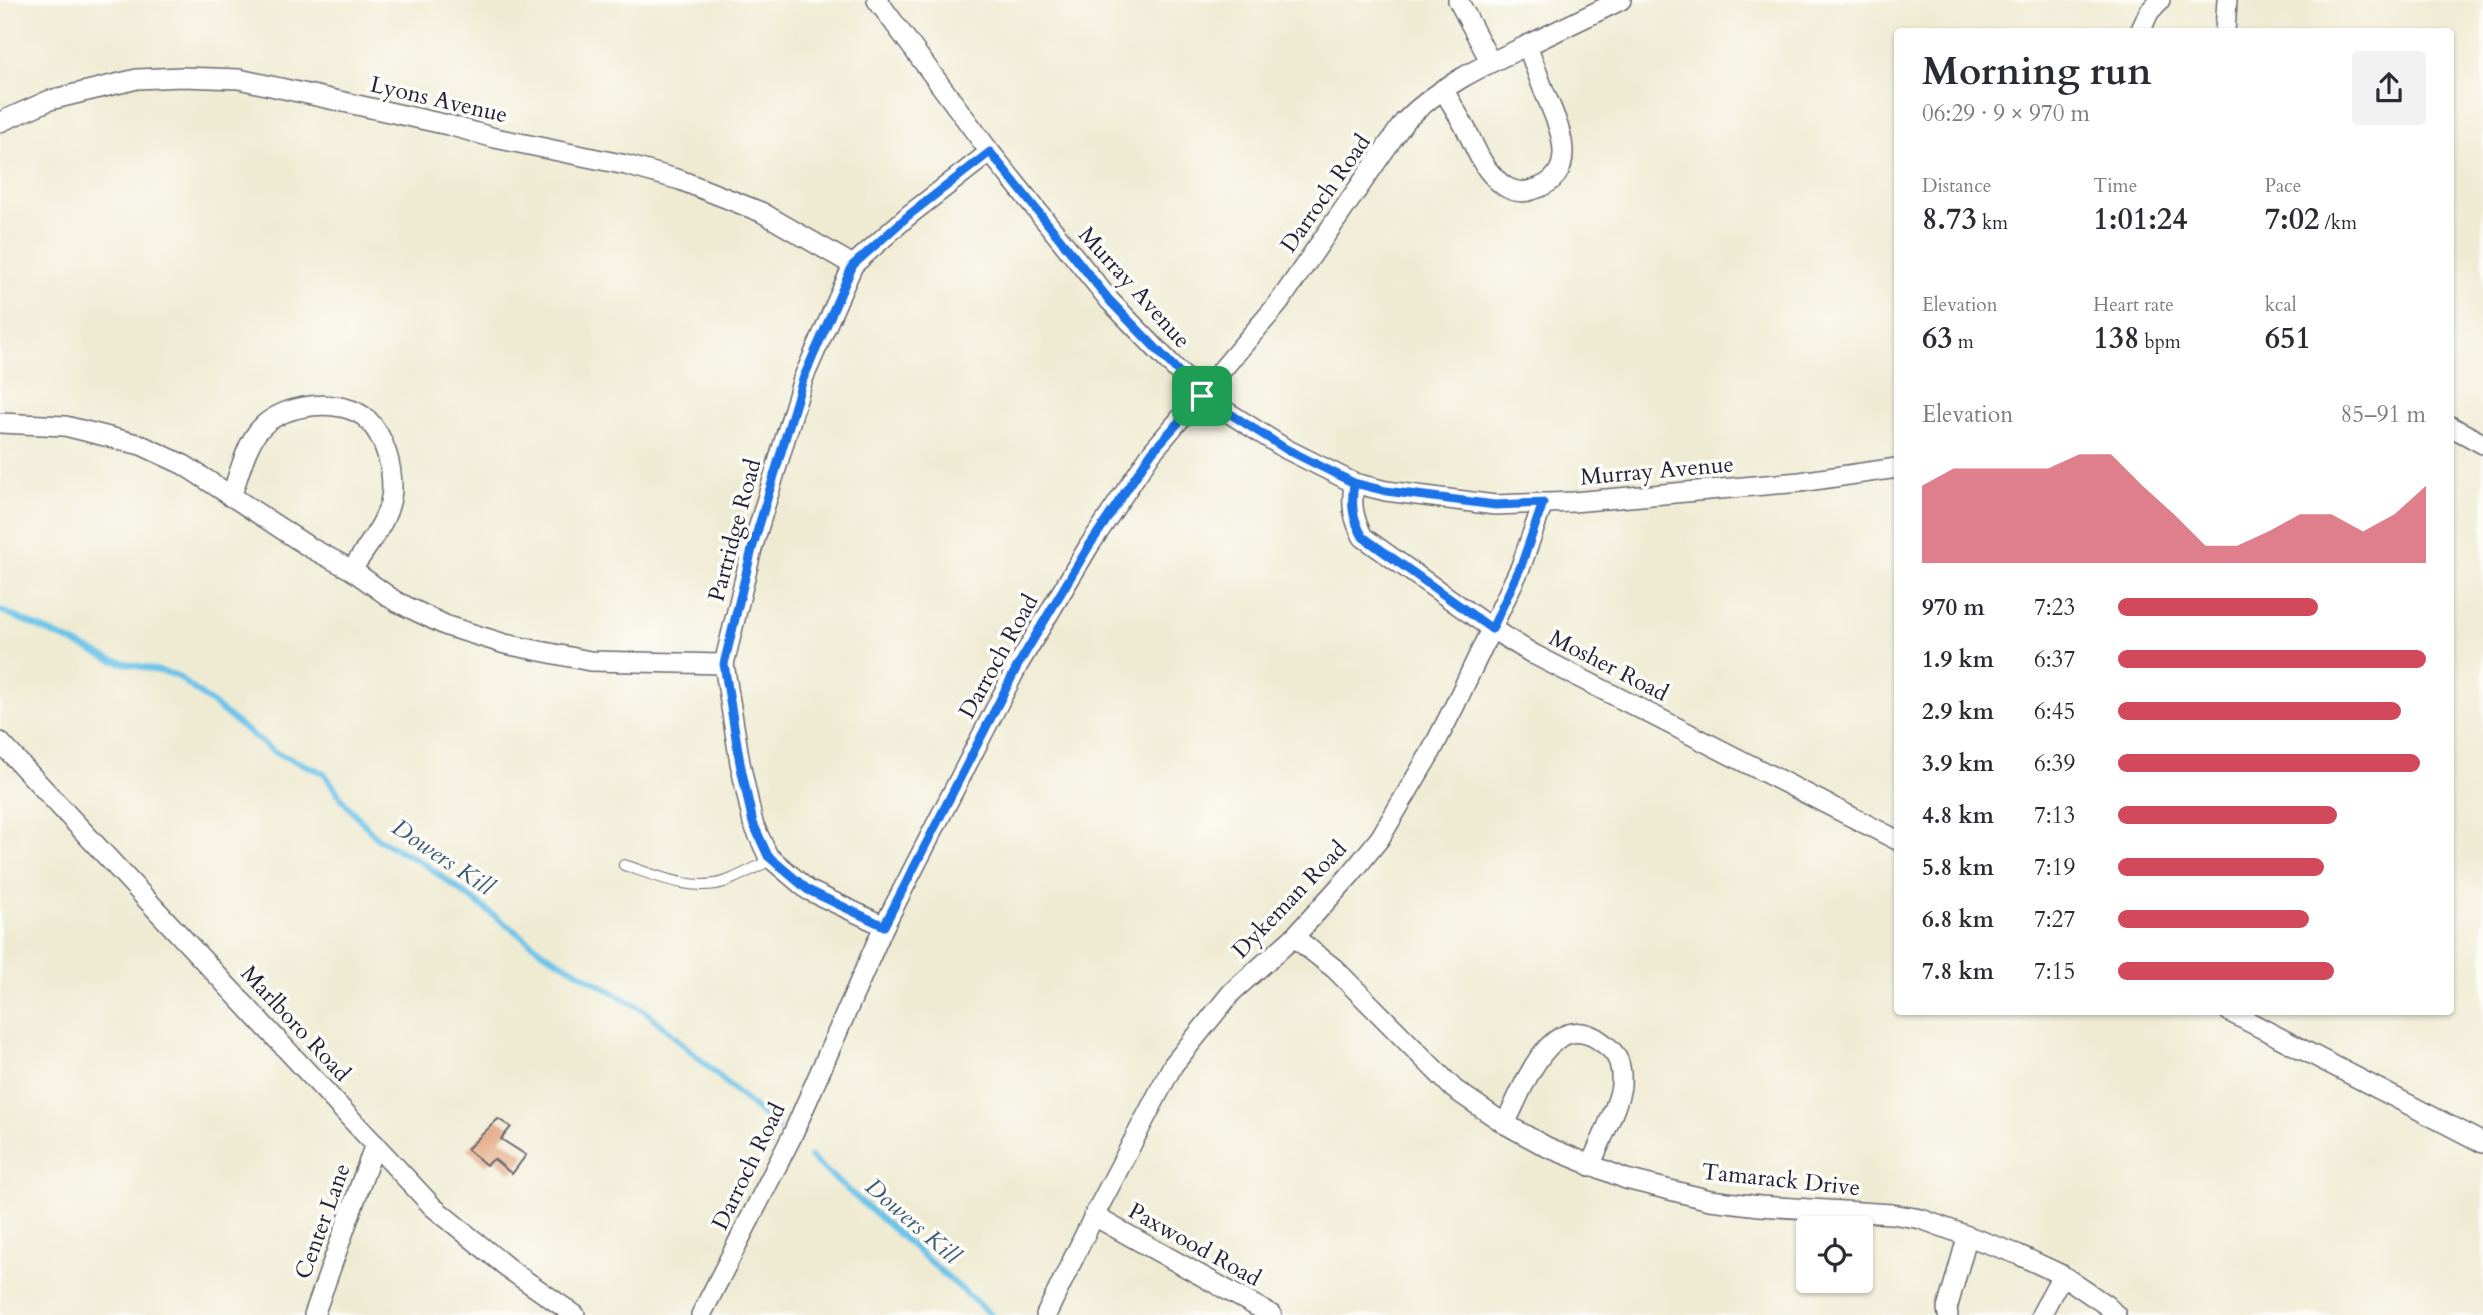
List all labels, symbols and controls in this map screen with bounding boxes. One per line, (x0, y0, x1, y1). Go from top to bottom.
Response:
text: Morning run (1922, 46, 2152, 98)
button: share (2352, 51, 2426, 125)
street label: Lyons Avenue (367, 69, 511, 130)
text: 06:29 · 9 × 970 m (1922, 98, 2090, 129)
street label: Darroch Road (1273, 127, 1378, 259)
text: Distance (1922, 173, 1991, 199)
text: Time (2093, 173, 2137, 199)
text: Pace (2265, 173, 2301, 199)
text: 8.73 (1922, 199, 1977, 240)
text: 1:01:24 (2093, 199, 2188, 240)
text: 7:02 (2265, 199, 2319, 240)
text: km (1977, 210, 2008, 236)
text: /km (2319, 210, 2357, 236)
street label: Murray Avenue (1072, 220, 1198, 355)
text: Elevation (1922, 292, 1997, 318)
text: Heart rate (2093, 292, 2174, 318)
text: kcal (2265, 292, 2297, 318)
text: 63 (1922, 318, 1953, 359)
text: 138 (2093, 318, 2139, 359)
text: 651 (2265, 318, 2311, 359)
text: m (1953, 329, 1974, 355)
text: bpm (2139, 329, 2181, 355)
pin (1172, 366, 1232, 426)
icon: arrive (1183, 377, 1221, 415)
text: Elevation (1922, 399, 2013, 430)
text: 85–91 m (2341, 399, 2426, 430)
street label: Murray Avenue (1579, 448, 1735, 493)
street label: Partridge Road (701, 455, 769, 605)
street label: Darroch Road (952, 588, 1046, 724)
text: 970 m (1922, 592, 1985, 623)
text: 7:23 (2034, 592, 2075, 623)
street label: Mosher Road (1544, 622, 1674, 709)
text: 1.9 km (1922, 644, 1994, 675)
text: 6:37 (2034, 644, 2075, 675)
text: 2.9 km (1922, 696, 1994, 727)
text: 6:45 (2034, 696, 2075, 727)
text: 3.9 km (1922, 748, 1994, 779)
text: 6:39 (2034, 748, 2075, 779)
text: 4.8 km (1922, 800, 1994, 831)
text: 7:13 (2034, 800, 2075, 831)
water label: Dowers Kill (385, 811, 501, 904)
street label: Dykeman Road (1225, 833, 1354, 965)
text: 5.8 km (1922, 852, 1994, 883)
text: 7:19 (2034, 852, 2075, 883)
text: 6.8 km (1922, 904, 1994, 935)
text: 7:27 (2034, 904, 2075, 935)
text: 7.8 km (1922, 956, 1994, 987)
text: 7:15 (2034, 956, 2075, 987)
street label: Marlboro Road (234, 959, 358, 1089)
street label: Darroch Road (704, 1097, 793, 1235)
street label: Tamarack Drive (1700, 1156, 1862, 1203)
street label: Center Lane (287, 1159, 358, 1283)
water label: Dowers Kill (858, 1171, 969, 1273)
street label: Paxwood Road (1123, 1195, 1267, 1294)
map controls (1796, 1216, 1873, 1293)
button: locate (1796, 1216, 1873, 1293)

